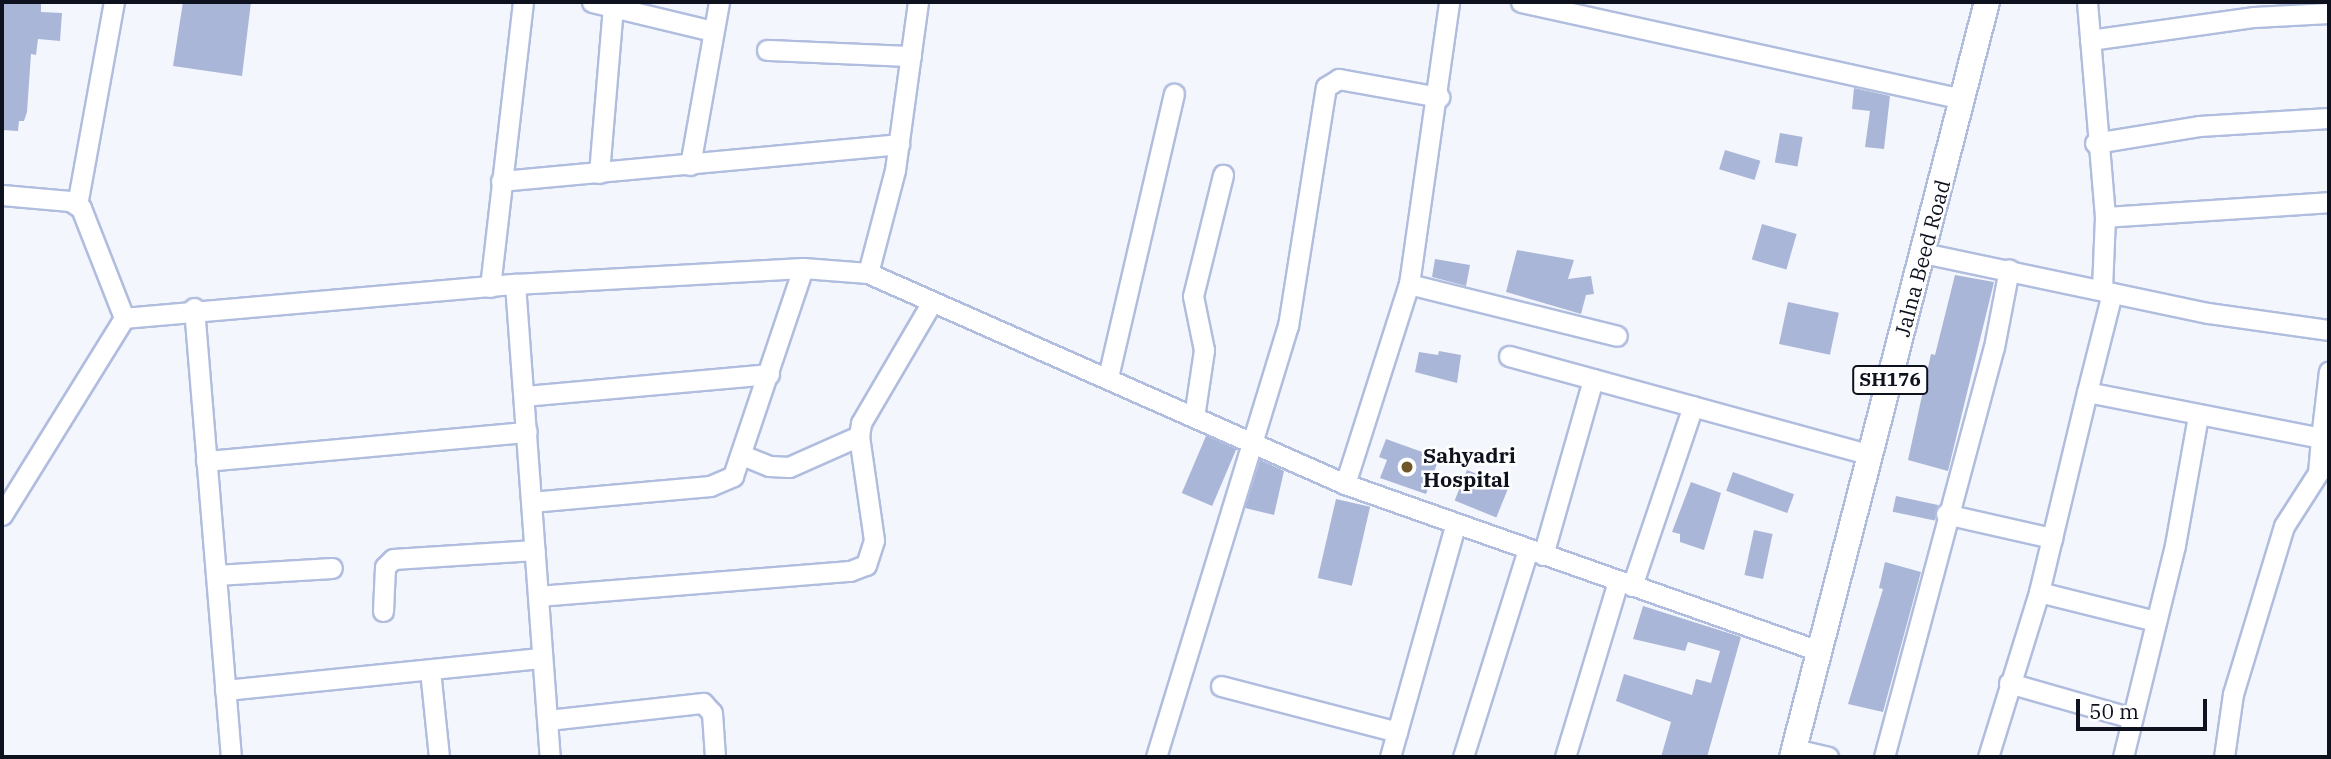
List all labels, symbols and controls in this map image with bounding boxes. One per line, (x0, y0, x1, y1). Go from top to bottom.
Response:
street label: Jalna Beed Road (1889, 177, 1955, 339)
road number: SH176 (1852, 364, 1928, 396)
place label: Sahyadri Hospital (1423, 442, 1516, 492)
marker: Sahyadri Hospital (1397, 457, 1417, 477)
scale bar (2079, 686, 2210, 730)
text: 50 m (2089, 697, 2139, 725)

